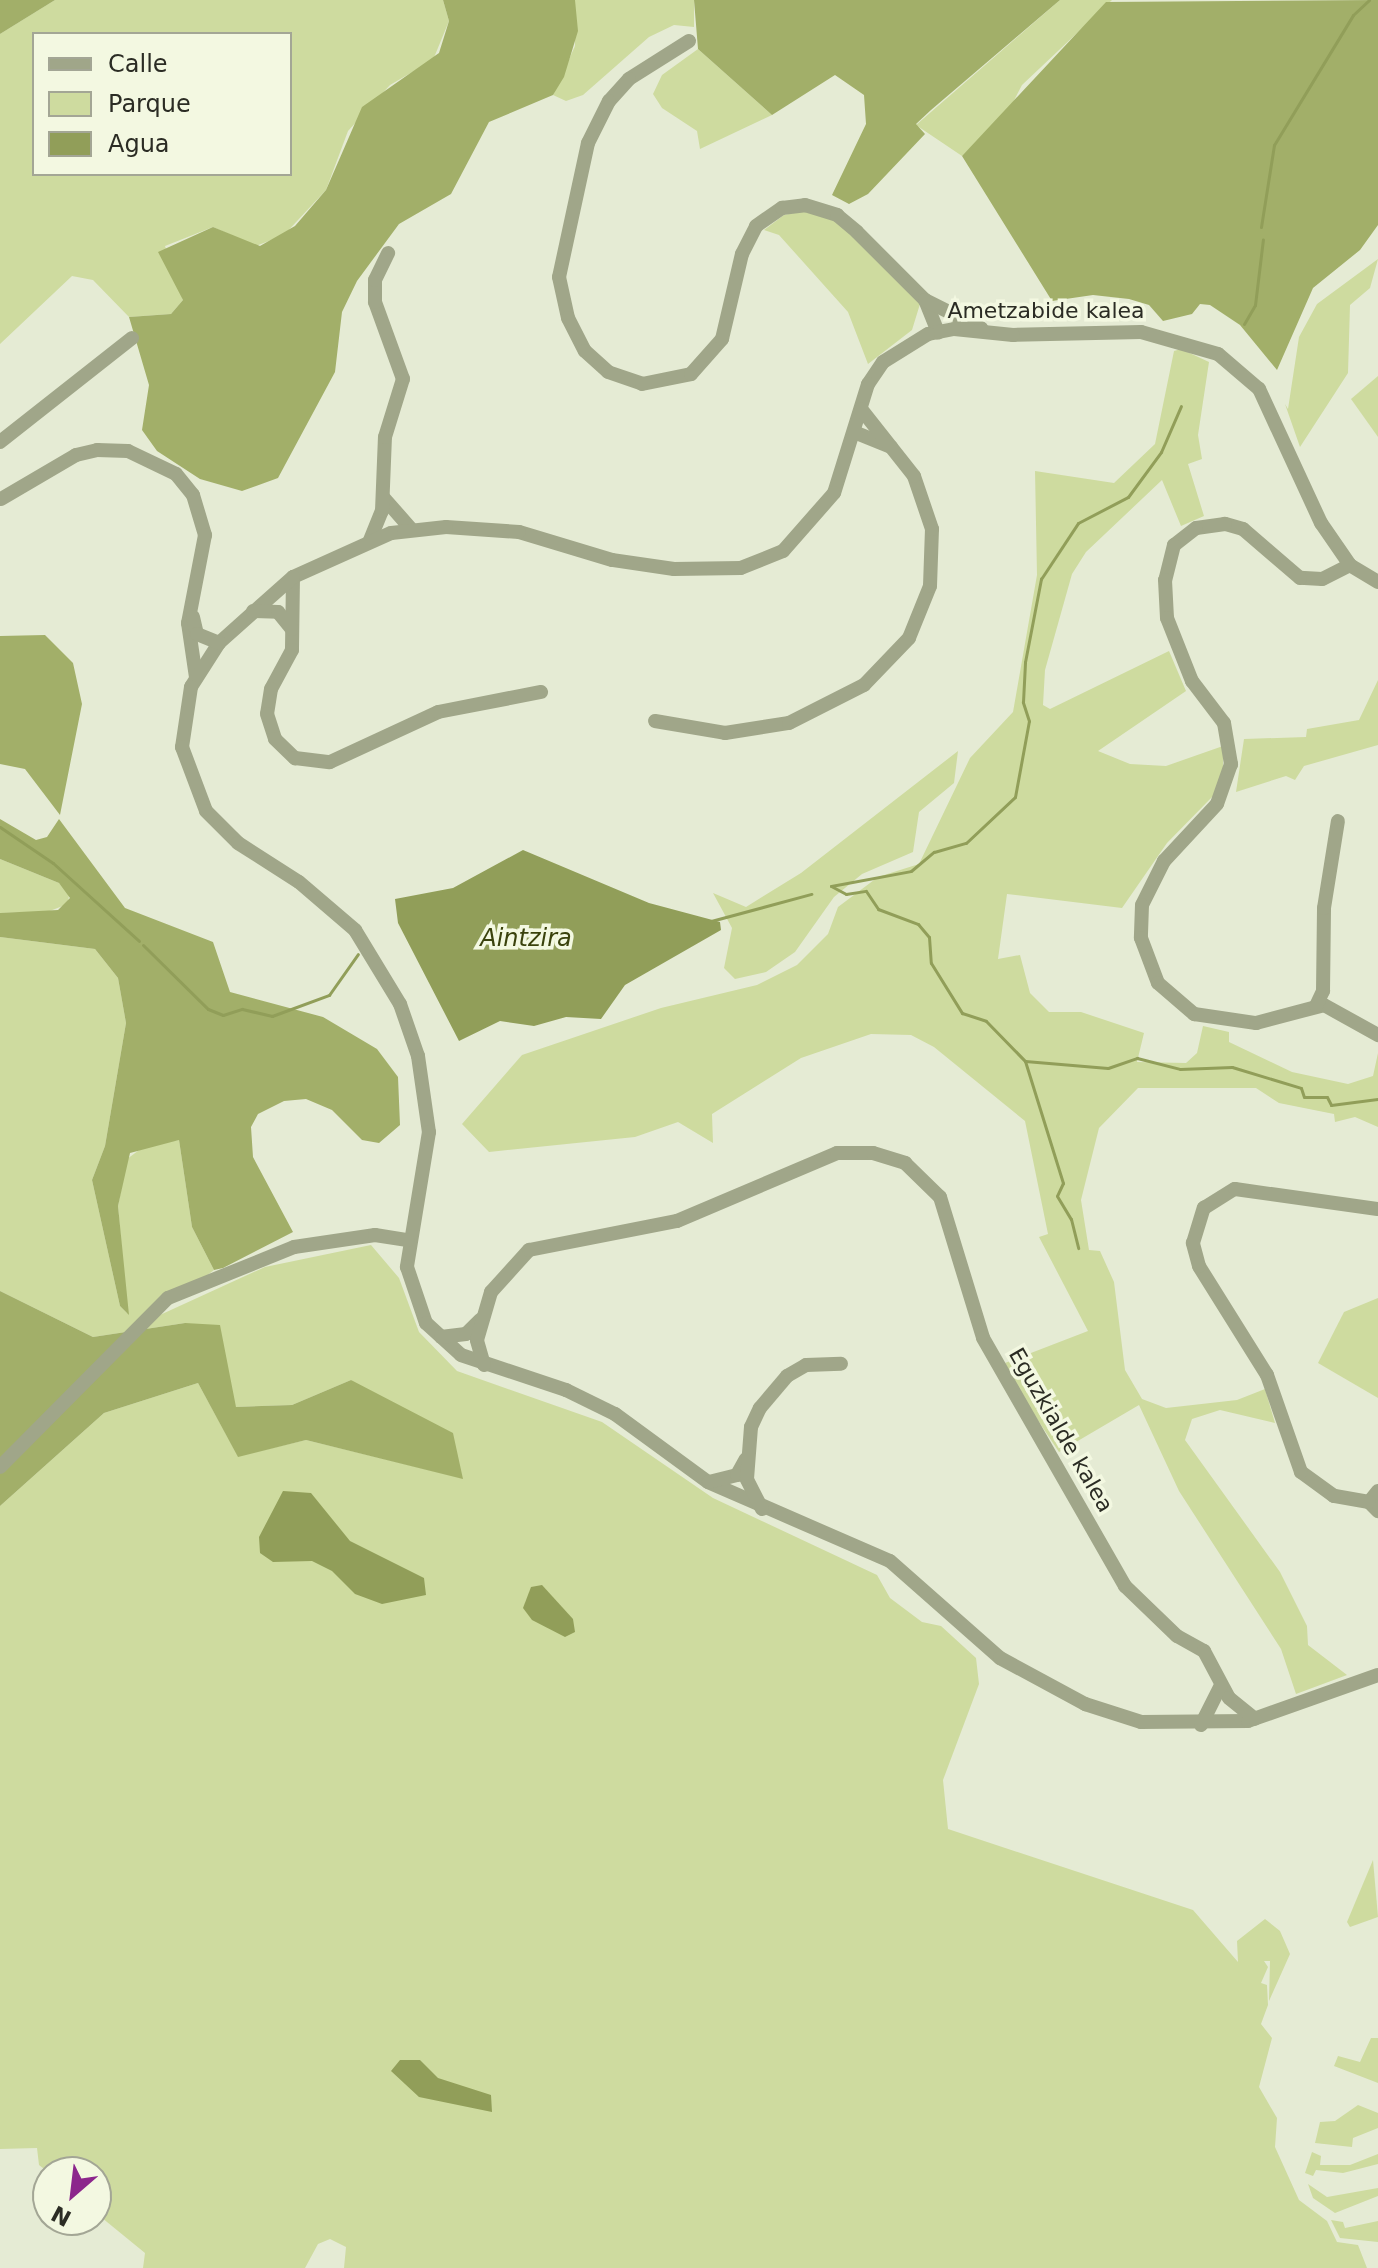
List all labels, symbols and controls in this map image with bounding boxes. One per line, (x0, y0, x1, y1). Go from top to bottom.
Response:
legend (32, 32, 292, 176)
text: Calle (108, 50, 168, 78)
text: Parque (108, 90, 191, 118)
text: Agua (108, 130, 170, 158)
street label: Ametzabide kalea (947, 298, 1145, 324)
water label: Aintzira (480, 925, 572, 953)
street label: Eguzkialde kalea (1003, 1343, 1119, 1517)
north arrow (32, 2156, 112, 2236)
text: N (47, 2201, 75, 2231)

